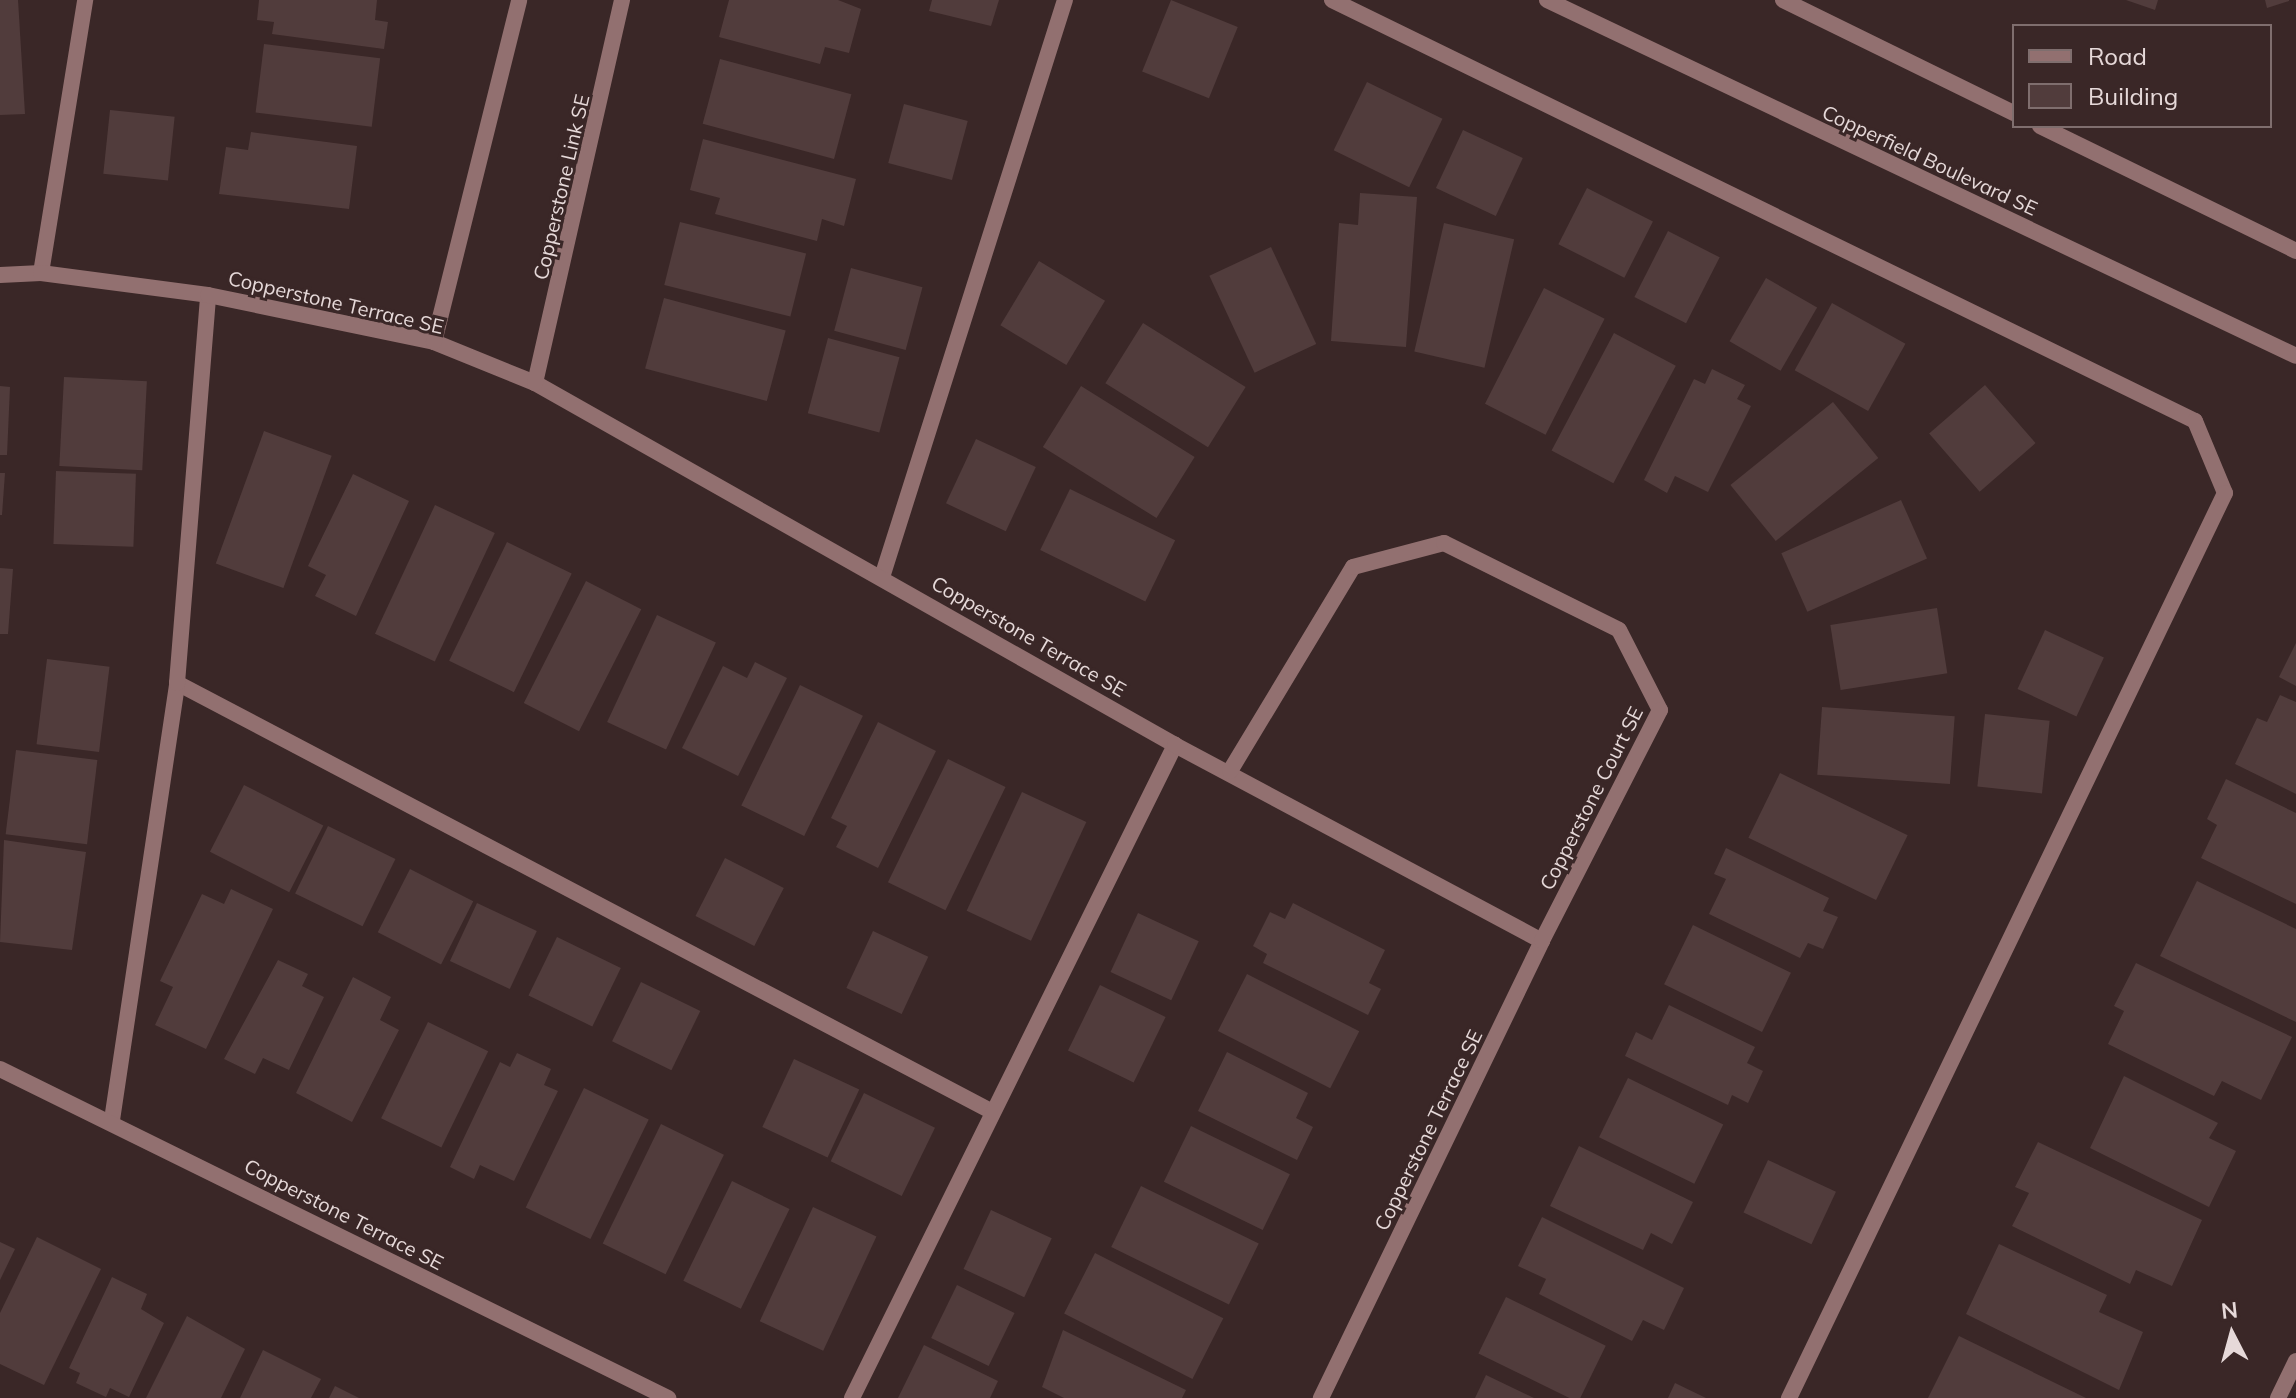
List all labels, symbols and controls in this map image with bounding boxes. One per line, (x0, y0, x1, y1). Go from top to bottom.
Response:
legend (2012, 24, 2272, 128)
text: Road (2088, 41, 2147, 71)
text: Building (2088, 81, 2178, 111)
street label: Copperstone Link SE (528, 92, 594, 282)
street label: Copperfield Boulevard SE (1819, 100, 2041, 220)
street label: Copperstone Terrace SE (226, 266, 446, 338)
street label: Copperstone Terrace SE (928, 571, 1130, 701)
street label: Copperstone Court SE (1534, 702, 1648, 894)
street label: Copperstone Terrace SE (1369, 1026, 1487, 1234)
street label: Copperstone Terrace SE (240, 1153, 448, 1275)
north arrow (2192, 1294, 2272, 1374)
text: N (2220, 1295, 2239, 1325)

